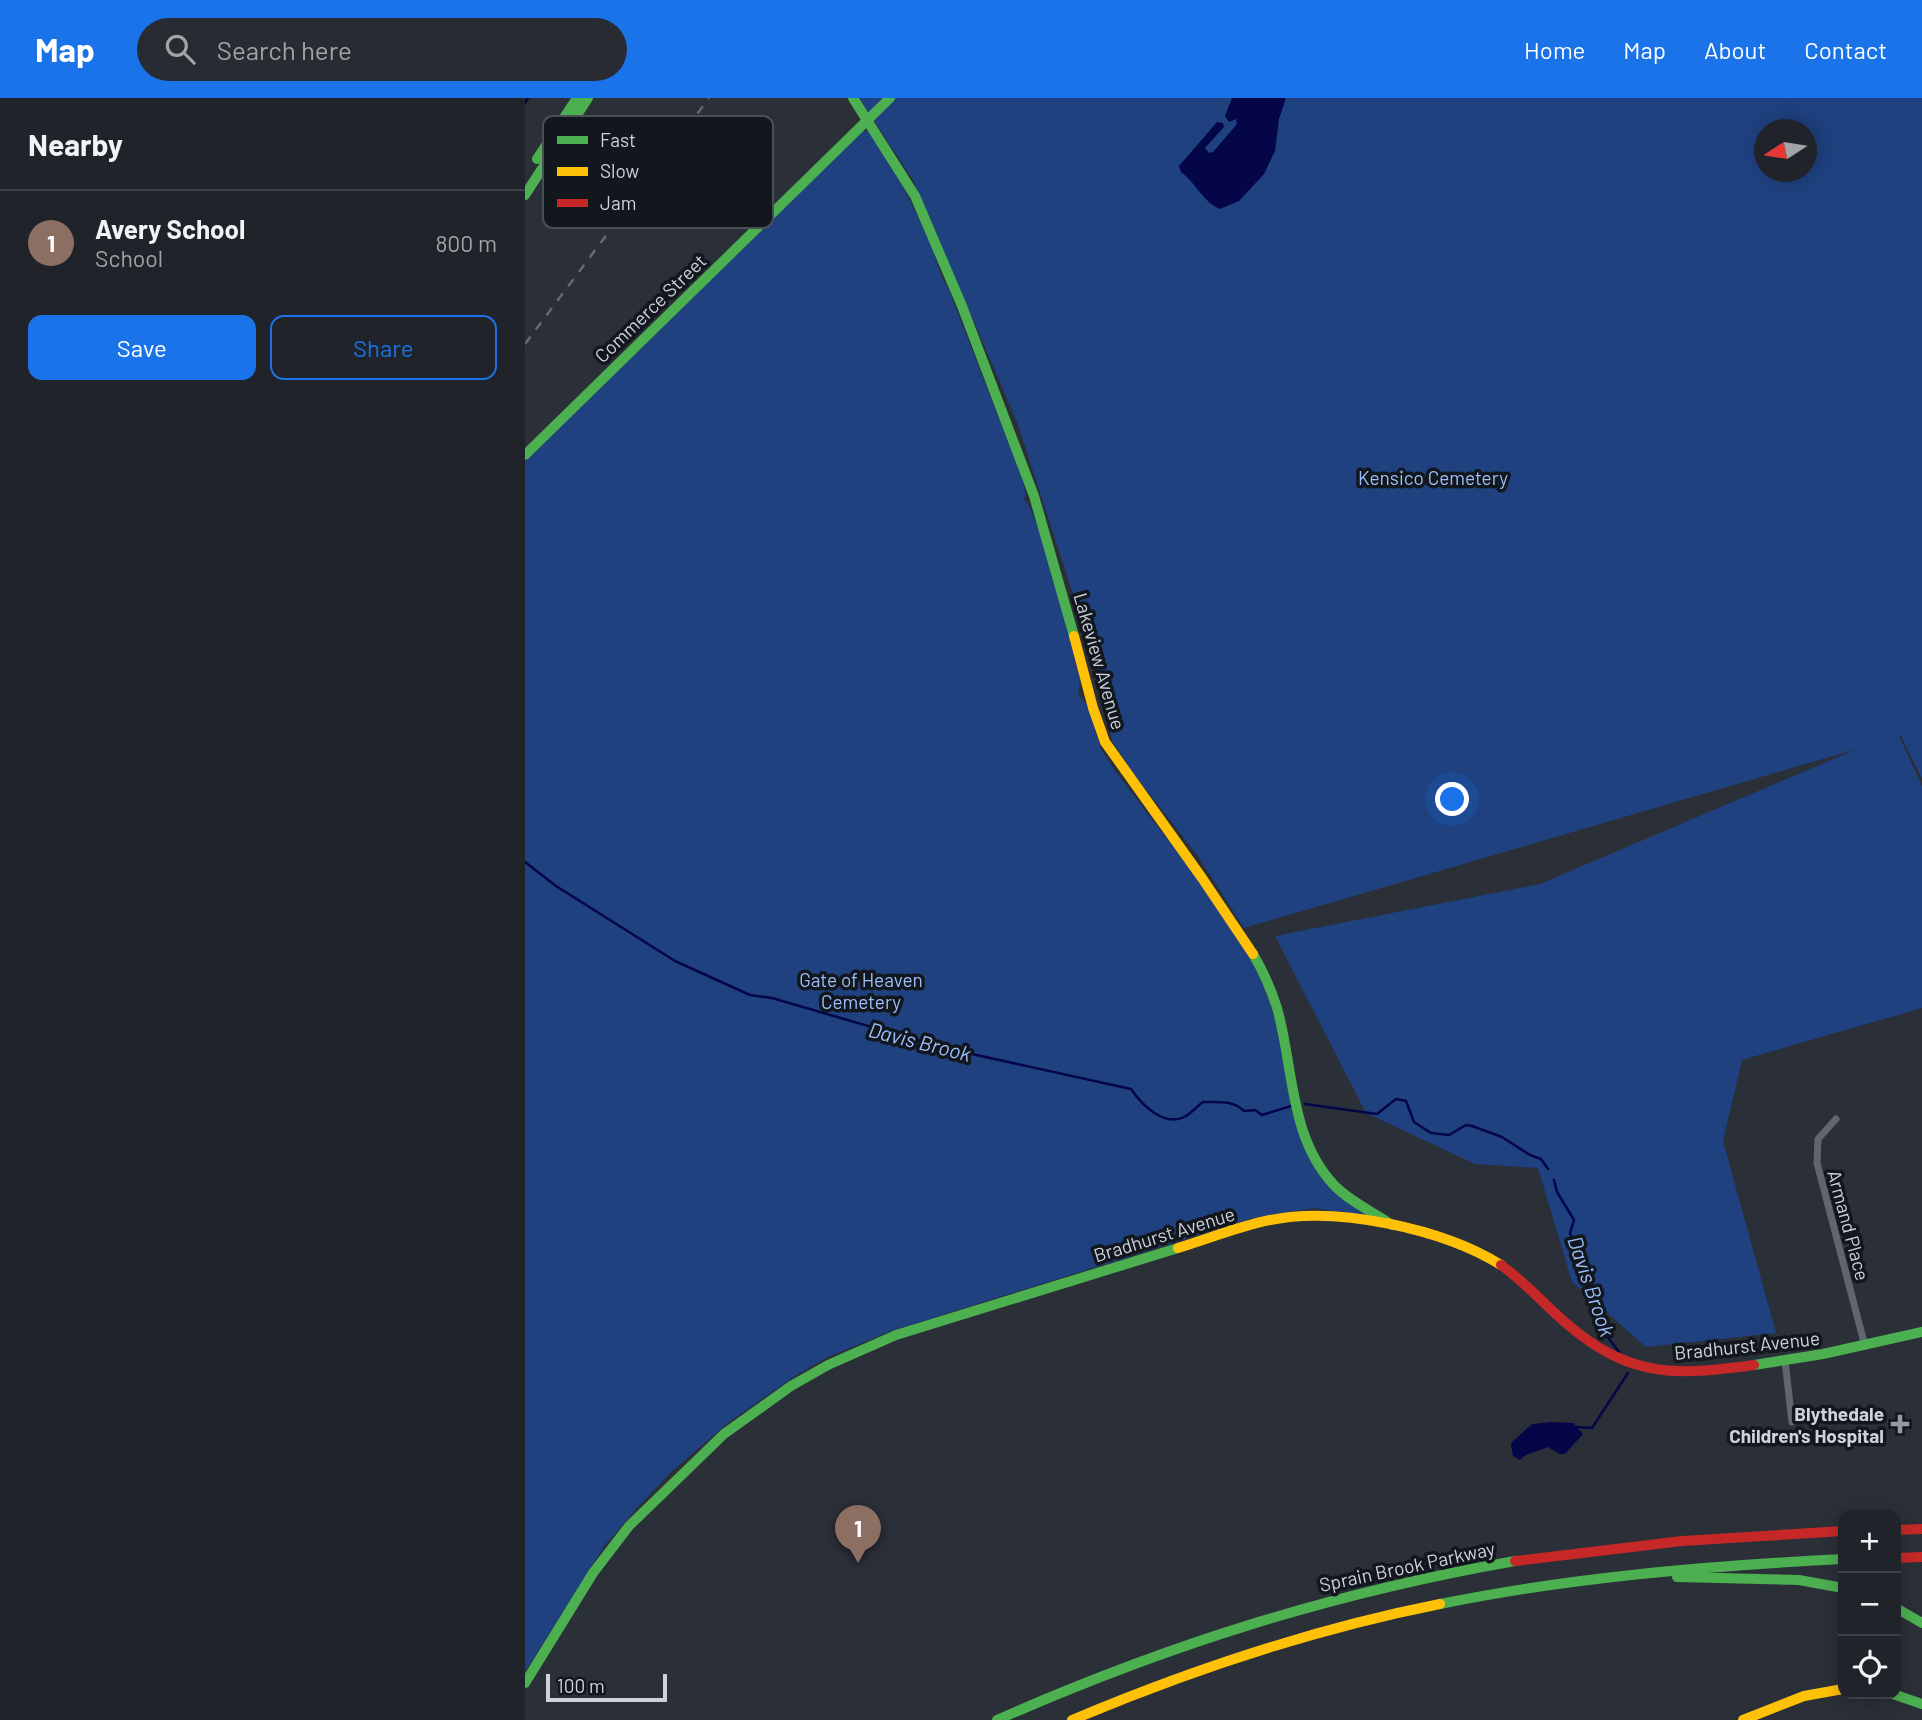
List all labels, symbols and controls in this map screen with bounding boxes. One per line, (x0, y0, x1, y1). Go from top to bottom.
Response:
search box (137, 18, 627, 81)
text: Map (35, 29, 95, 69)
icon: search (161, 30, 199, 68)
text: Search here (217, 34, 352, 65)
text: Home (1524, 35, 1585, 64)
text: Map (1623, 35, 1666, 64)
text: About (1704, 35, 1766, 64)
text: Contact (1804, 35, 1887, 64)
legend (543, 116, 773, 228)
north arrow (1754, 119, 1817, 182)
text: Nearby (28, 126, 123, 162)
text: Fast (600, 128, 636, 151)
text: Slow (600, 159, 639, 182)
text: Jam (600, 191, 636, 214)
text: Avery School (95, 213, 245, 244)
text: 1 (47, 229, 55, 257)
text: 800 m (435, 229, 497, 257)
text: School (95, 244, 163, 272)
street label: Commerce Street (590, 249, 710, 367)
button: Save (28, 315, 256, 380)
button: Share (270, 315, 497, 380)
park label: Kensico Cemetery (1358, 466, 1508, 489)
street label: Lakeview Avenue (1069, 590, 1131, 732)
your location (1435, 782, 1469, 816)
park label: Gate of Heaven Cemetery (799, 968, 923, 1013)
water label: Davis Brook (866, 1016, 975, 1066)
street label: Armand Place (1823, 1167, 1875, 1283)
street label: Bradhurst Avenue (1091, 1202, 1237, 1266)
water label: Davis Brook (1563, 1232, 1621, 1340)
street label: Bradhurst Avenue (1673, 1326, 1821, 1364)
place label: Blythedale Children's Hospital (1729, 1402, 1884, 1447)
marker: Blythedale Children's Hospital (1890, 1414, 1910, 1434)
pin: 1 (835, 1505, 881, 1563)
map controls (1838, 1510, 1901, 1699)
button: + (1838, 1510, 1901, 1573)
street label: Sprain Brook Parkway (1317, 1536, 1497, 1596)
button: − (1838, 1573, 1901, 1636)
button: locate (1838, 1636, 1901, 1699)
scale bar (546, 1671, 667, 1703)
text: 100 m (557, 1674, 605, 1697)

